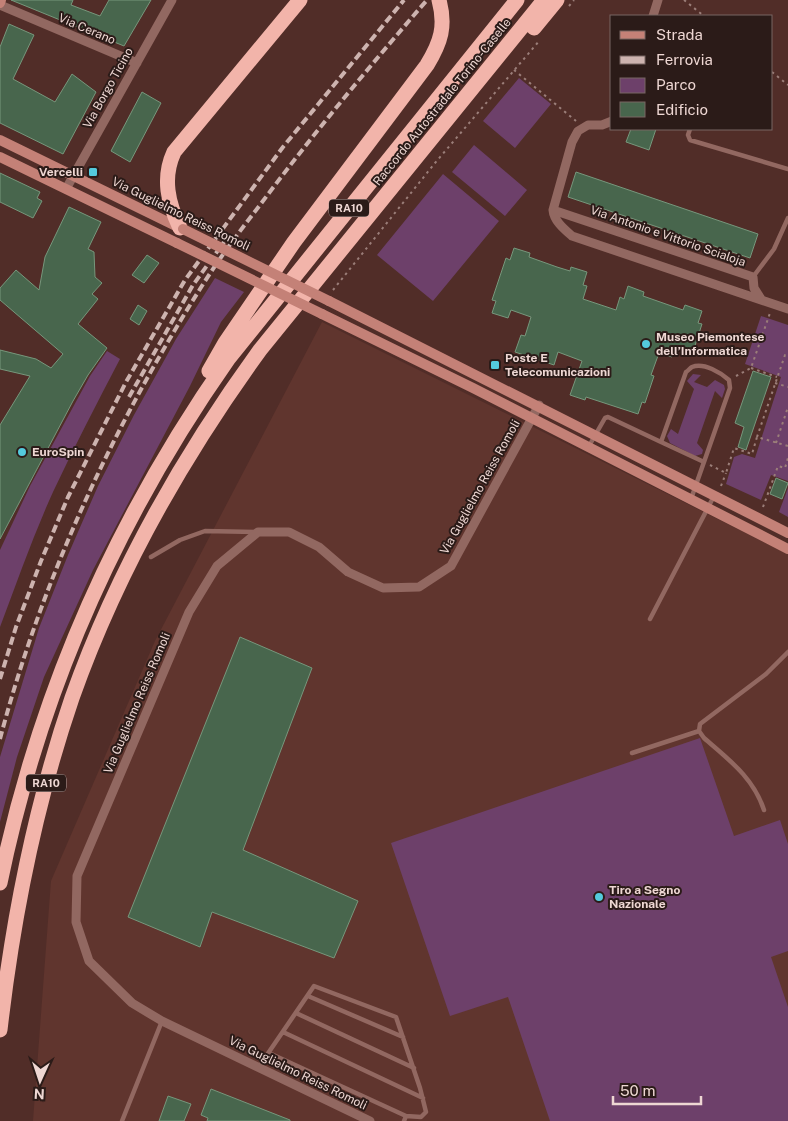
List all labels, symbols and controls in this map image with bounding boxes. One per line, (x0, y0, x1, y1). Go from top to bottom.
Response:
street label: Via Cerano (56, 11, 118, 47)
street label: Raccordo Autostradale Torino-Caselle (370, 15, 514, 189)
legend (610, 15, 773, 130)
text: Strada (656, 26, 703, 43)
street label: Via Borgo Ticino (80, 45, 136, 131)
text: Ferrovia (656, 51, 713, 68)
text: Parco (656, 76, 696, 93)
text: Edificio (656, 101, 708, 118)
place label: Vercelli (39, 165, 83, 179)
marker: Vercelli (87, 166, 99, 178)
street label: Via Guglielmo Reiss Romoli (110, 174, 252, 254)
road number: RA10 (329, 200, 369, 217)
street label: Via Antonio e Vittorio Scialoja (588, 203, 748, 269)
place label: Museo Piemontese dell’Informatica (656, 330, 764, 358)
marker: Museo Piemontese dell’Informatica (640, 338, 652, 350)
place label: Poste E Telecomunicazioni (505, 351, 610, 379)
marker: Poste E Telecomunicazioni (489, 359, 501, 371)
street label: Via Guglielmo Reiss Romoli (437, 417, 523, 557)
place label: EuroSpin (32, 445, 84, 459)
marker: EuroSpin (16, 446, 28, 458)
street label: Via Guglielmo Reiss Romoli (101, 630, 173, 776)
road number: RA10 (26, 774, 66, 791)
place label: Tiro a Segno Nazionale (609, 883, 680, 911)
marker: Tiro a Segno Nazionale (593, 891, 605, 903)
street label: Via Guglielmo Reiss Romoli (227, 1033, 369, 1113)
north arrow (15, 1056, 65, 1106)
scale bar (613, 1074, 700, 1106)
text: 50 m (620, 1082, 655, 1099)
text: N (33, 1086, 45, 1102)

